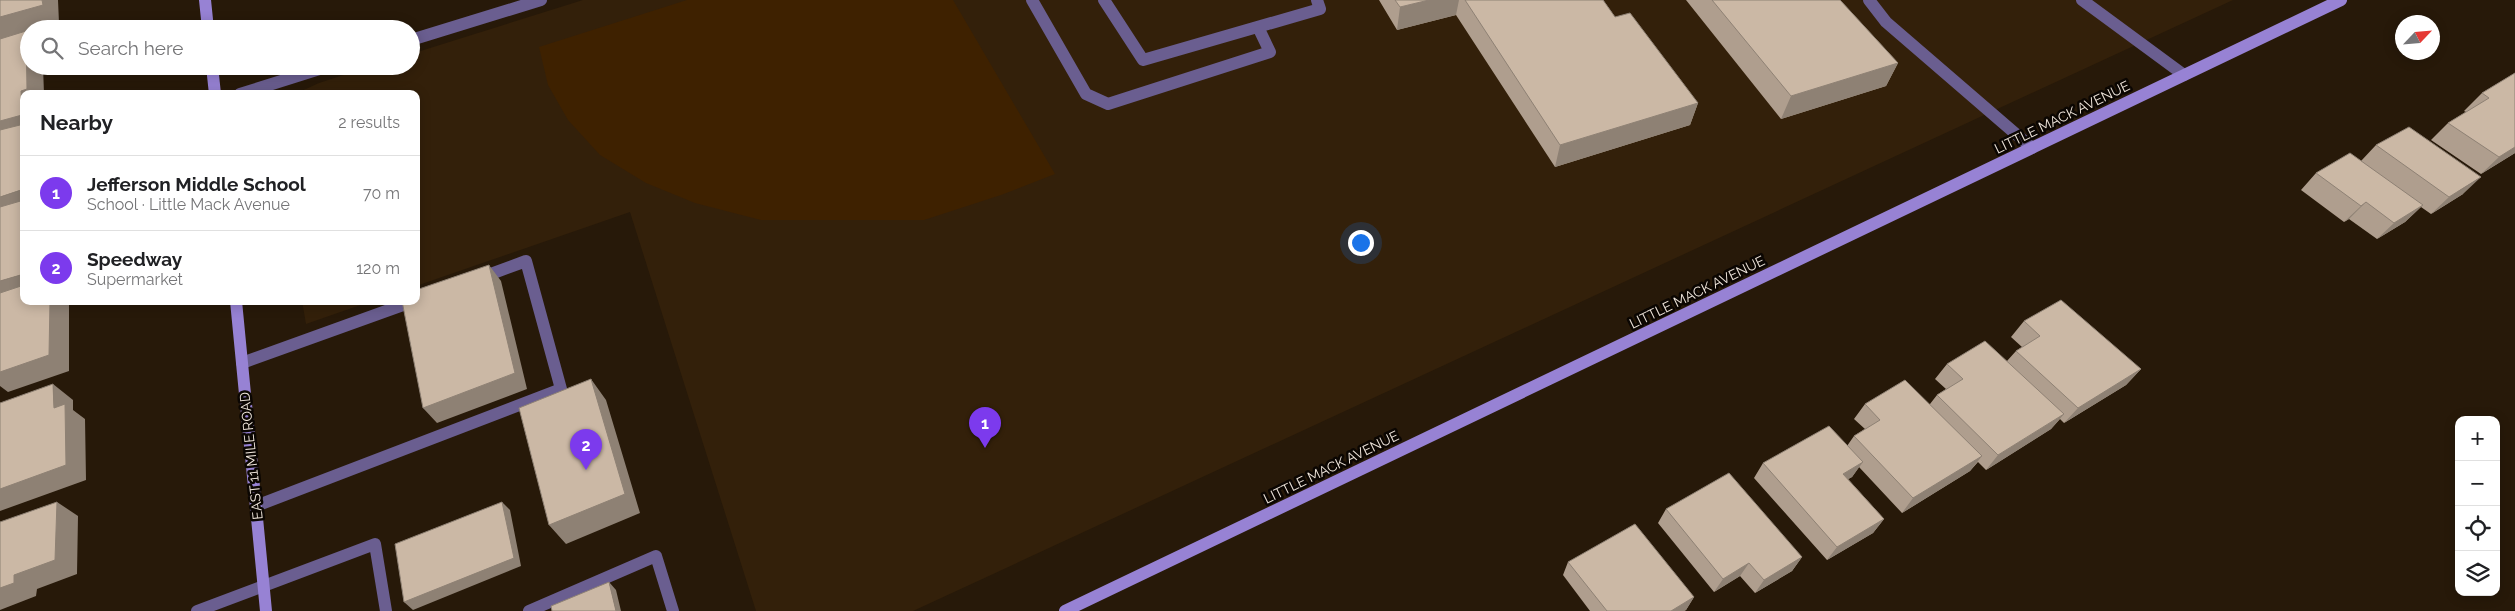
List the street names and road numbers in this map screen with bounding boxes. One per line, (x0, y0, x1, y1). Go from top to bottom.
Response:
street label: LITTLE MACK AVENUE (1992, 77, 2132, 157)
street label: LITTLE MACK AVENUE (1627, 252, 1767, 332)
street label: EAST 11 MILE ROAD (236, 391, 266, 521)
street label: LITTLE MACK AVENUE (1261, 427, 1401, 507)

